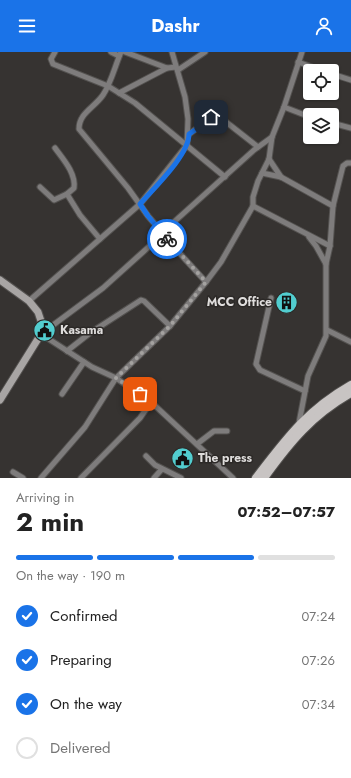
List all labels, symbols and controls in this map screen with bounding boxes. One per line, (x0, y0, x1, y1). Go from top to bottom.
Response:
text: Dashr (151, 13, 200, 39)
icon: menu (16, 15, 38, 37)
icon: person (313, 15, 335, 37)
map controls (303, 64, 339, 144)
button: locate (303, 64, 339, 100)
pin (194, 100, 228, 134)
icon: home (200, 106, 222, 128)
button: layers (303, 108, 339, 144)
courier (147, 219, 187, 259)
icon: bike (156, 228, 178, 250)
building icon: MCC Office (274, 289, 300, 315)
place label: MCC Office (207, 293, 272, 311)
public building icon: Kasama (32, 317, 58, 343)
place label: Kasama (60, 321, 103, 339)
pin (123, 377, 157, 411)
icon: bag (129, 383, 151, 405)
public building icon: The press (170, 445, 196, 471)
place label: The press (198, 449, 253, 467)
text: Arriving in (16, 488, 74, 507)
text: 07:52–07:57 (237, 501, 335, 523)
text: 2 min (16, 503, 84, 541)
text: On the way · 190 m (16, 566, 125, 585)
icon: check (16, 605, 38, 627)
text: Confirmed (50, 605, 118, 627)
text: 07:24 (301, 607, 335, 626)
icon: check (16, 649, 38, 671)
text: Preparing (50, 649, 112, 671)
text: 07:26 (302, 651, 335, 670)
icon: check (16, 693, 38, 715)
text: On the way (50, 693, 122, 715)
text: 07:34 (302, 695, 335, 714)
text: Delivered (50, 737, 111, 759)

